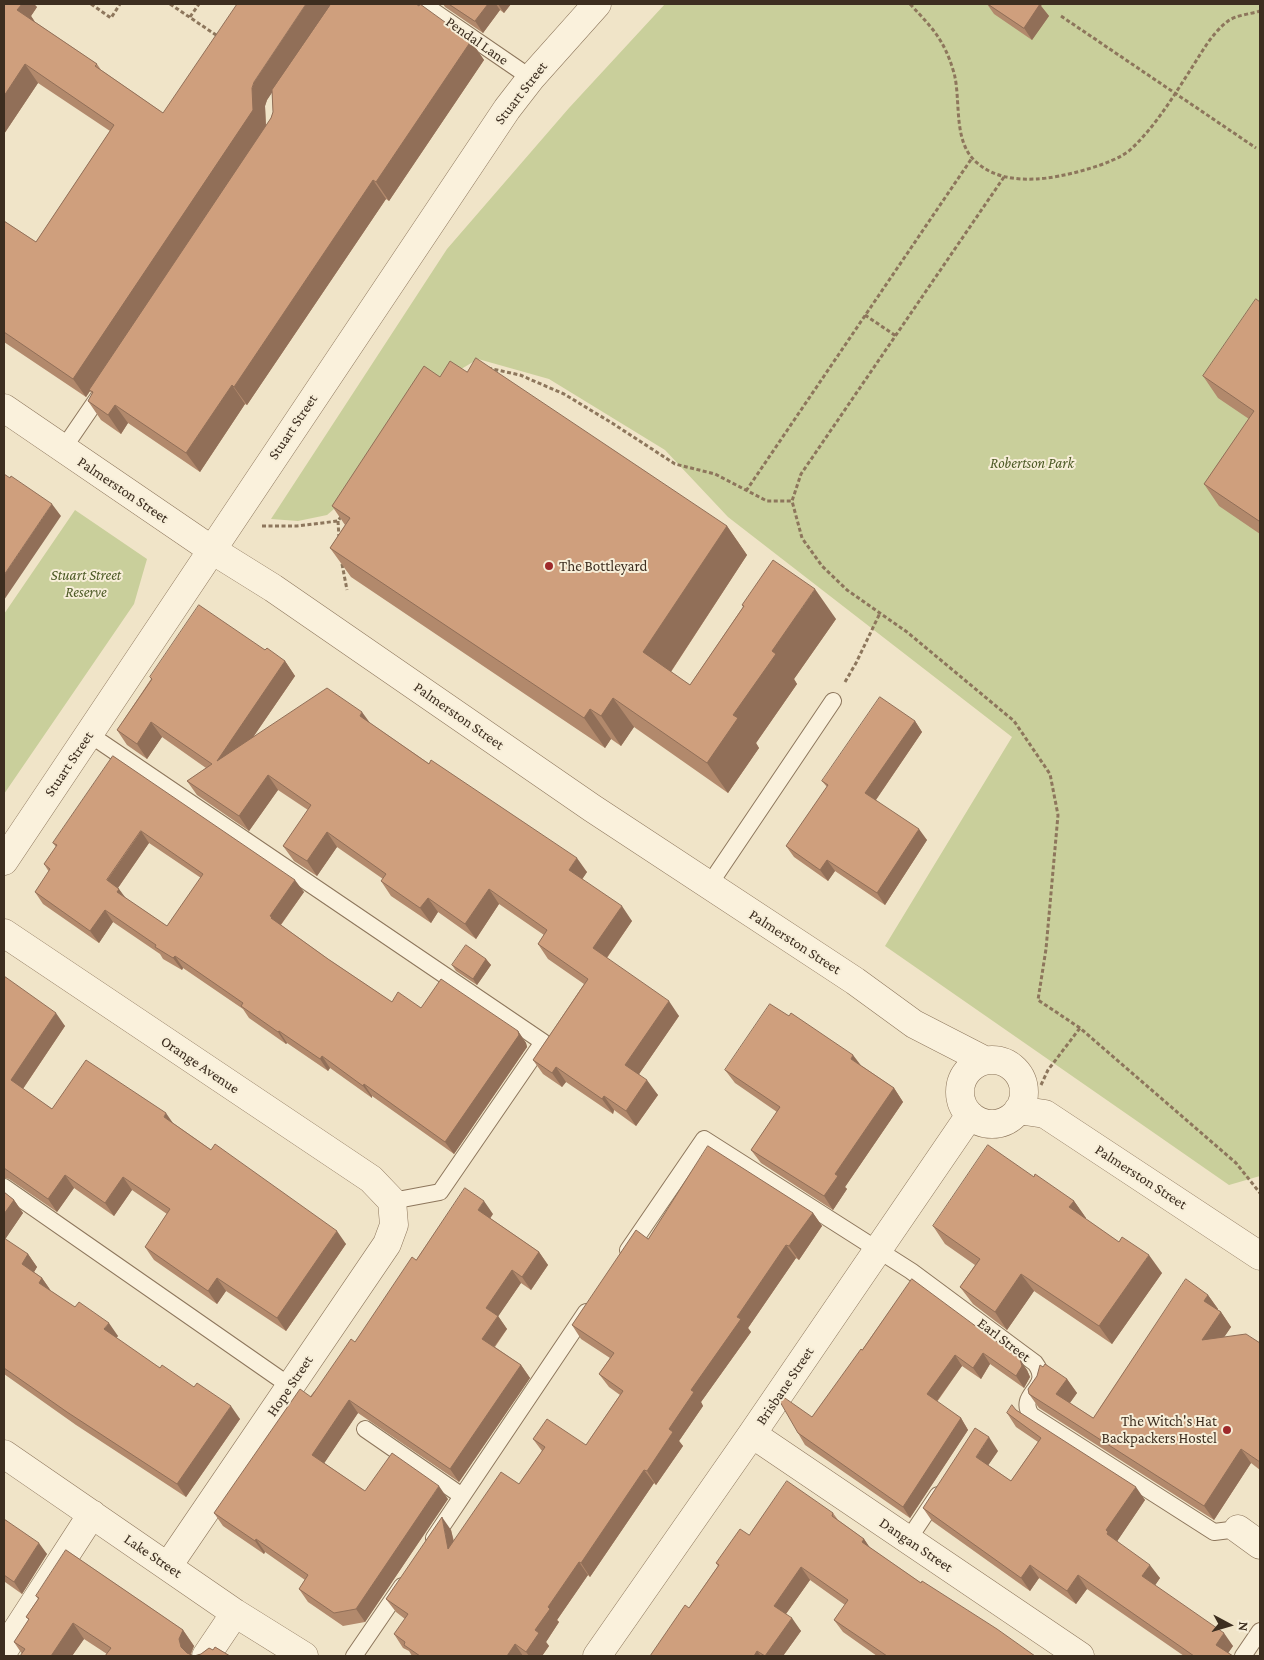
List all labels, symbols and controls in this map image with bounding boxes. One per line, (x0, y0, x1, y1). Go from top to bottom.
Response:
street label: Pendal Lane (442, 13, 512, 69)
street label: Stuart Street (491, 58, 551, 128)
street label: Stuart Street (265, 391, 321, 463)
street label: Palmerston Street (74, 453, 172, 527)
park label: Robertson Park (990, 454, 1074, 472)
place label: The Bottleyard (559, 557, 647, 575)
marker: The Bottleyard (543, 560, 555, 572)
park label: Stuart Street Reserve (51, 566, 121, 601)
street label: Palmerston Street (410, 678, 508, 754)
street label: Stuart Street (41, 728, 97, 800)
street label: Palmerston Street (746, 906, 844, 978)
street label: Orange Avenue (157, 1032, 243, 1098)
street label: Palmerston Street (1092, 1141, 1190, 1213)
street label: Earl Street (974, 1314, 1034, 1366)
street label: Brisbane Street (752, 1343, 818, 1429)
street label: Hope Street (263, 1352, 317, 1420)
place label: The Witch's Hat Backpackers Hostel (1101, 1412, 1217, 1447)
marker: The Witch's Hat Backpackers Hostel (1221, 1424, 1233, 1436)
street label: Dangan Street (876, 1514, 956, 1576)
street label: Lake Street (121, 1530, 185, 1582)
north arrow (1204, 1600, 1254, 1650)
text: N (1235, 1621, 1252, 1632)

